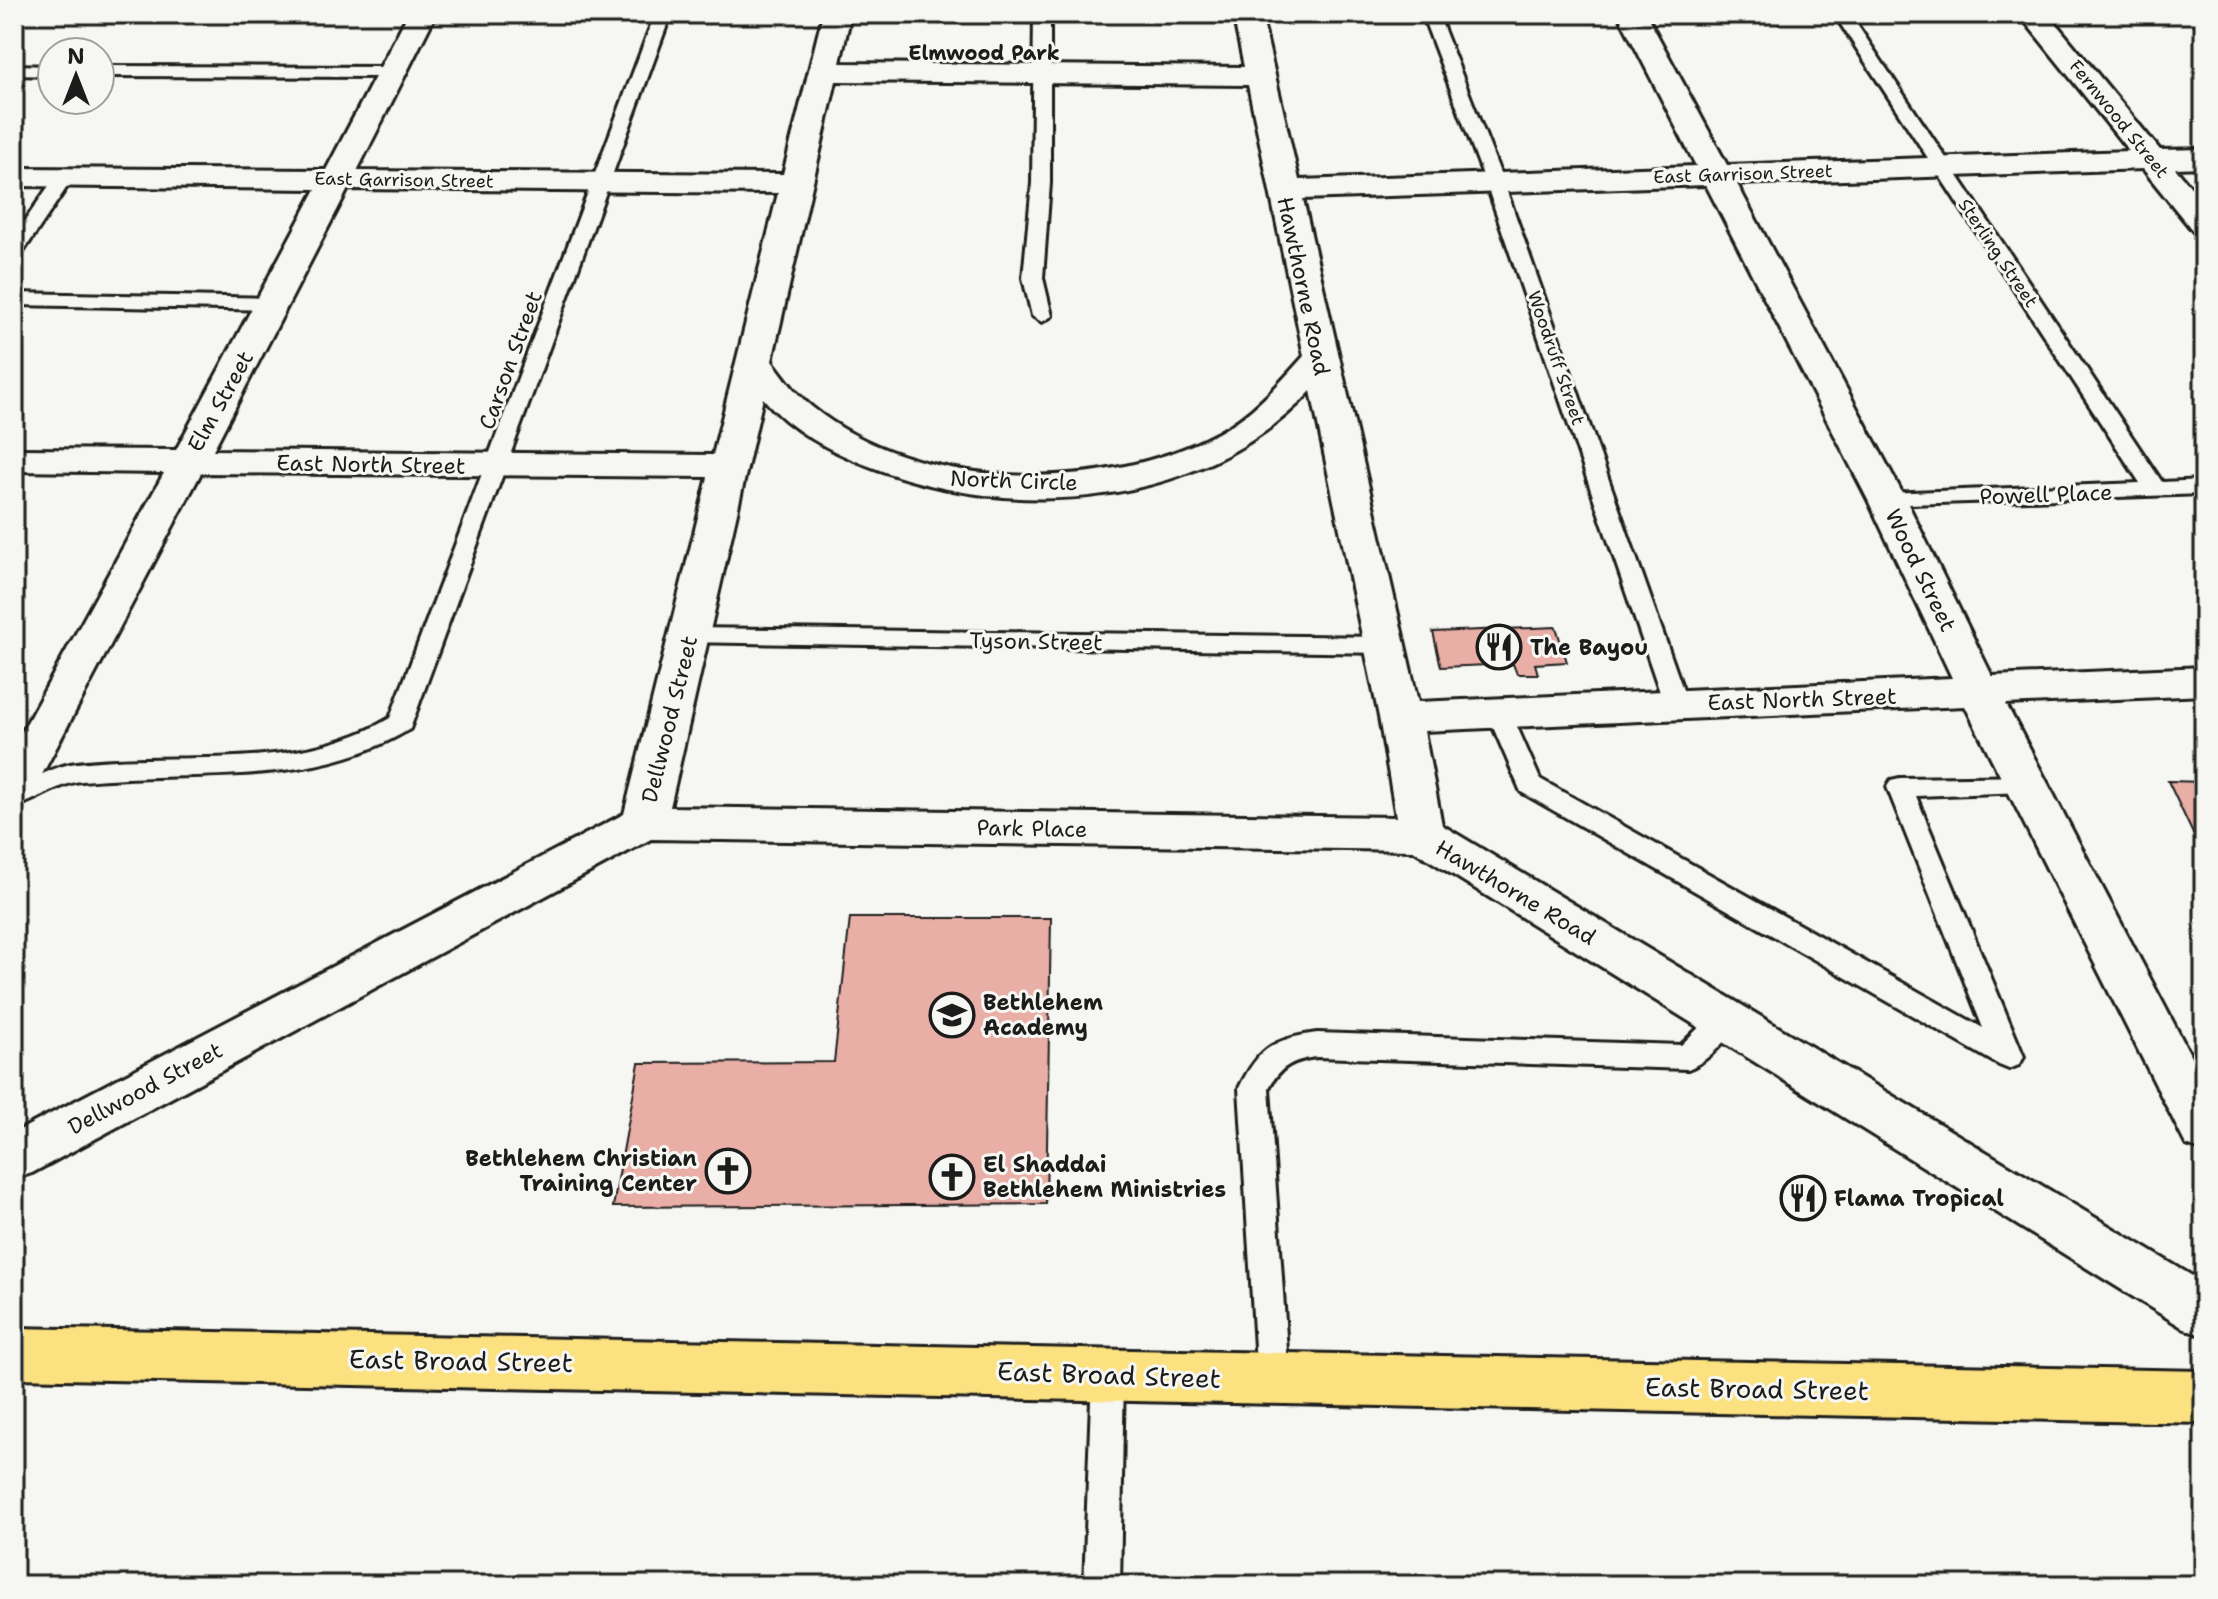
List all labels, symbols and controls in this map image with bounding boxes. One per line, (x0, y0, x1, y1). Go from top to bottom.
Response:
north arrow (36, 36, 116, 116)
district label: Elmwood Park (908, 40, 1060, 66)
text: N (67, 42, 85, 71)
street label: Fernwood Street (2064, 55, 2174, 183)
street label: East Garrison Street (1653, 159, 1833, 189)
street label: East Garrison Street (314, 166, 494, 194)
street label: Hawthorne Road (1270, 194, 1337, 378)
street label: Sterling Street (1953, 194, 2043, 312)
street label: Carson Street (472, 287, 549, 434)
street label: Woodruff Street (1522, 288, 1590, 428)
street label: Elm Street (181, 346, 260, 457)
street label: East North Street (276, 448, 466, 481)
street label: North Circle (950, 464, 1078, 497)
street label: Powell Place (1979, 478, 2113, 511)
street label: Wood Street (1878, 504, 1963, 636)
restaurant icon: The Bayou (1475, 623, 1523, 671)
street label: Tyson Street (969, 626, 1103, 657)
street label: Dellwood Street (635, 633, 704, 806)
place label: The Bayou (1530, 633, 1648, 662)
street label: East North Street (1707, 682, 1897, 717)
street label: Park Place (976, 813, 1088, 844)
street label: Hawthorne Road (1430, 833, 1601, 952)
place label: Bethlehem Academy (983, 988, 1103, 1042)
school or university icon: Bethlehem Academy (928, 991, 976, 1039)
street label: Dellwood Street (63, 1035, 228, 1141)
place label: Bethlehem Christian Training Center (465, 1144, 697, 1198)
church icon: Bethlehem Christian Training Center (704, 1147, 752, 1195)
place label: El Shaddai Bethlehem Ministries (983, 1150, 1226, 1204)
church icon: El Shaddai Bethlehem Ministries (928, 1153, 976, 1201)
restaurant icon: Flama Tropical (1779, 1174, 1827, 1222)
place label: Flama Tropical (1834, 1184, 2004, 1213)
street label: East Broad Street (349, 1341, 573, 1380)
street label: East Broad Street (996, 1353, 1222, 1396)
street label: East Broad Street (1645, 1369, 1869, 1408)

